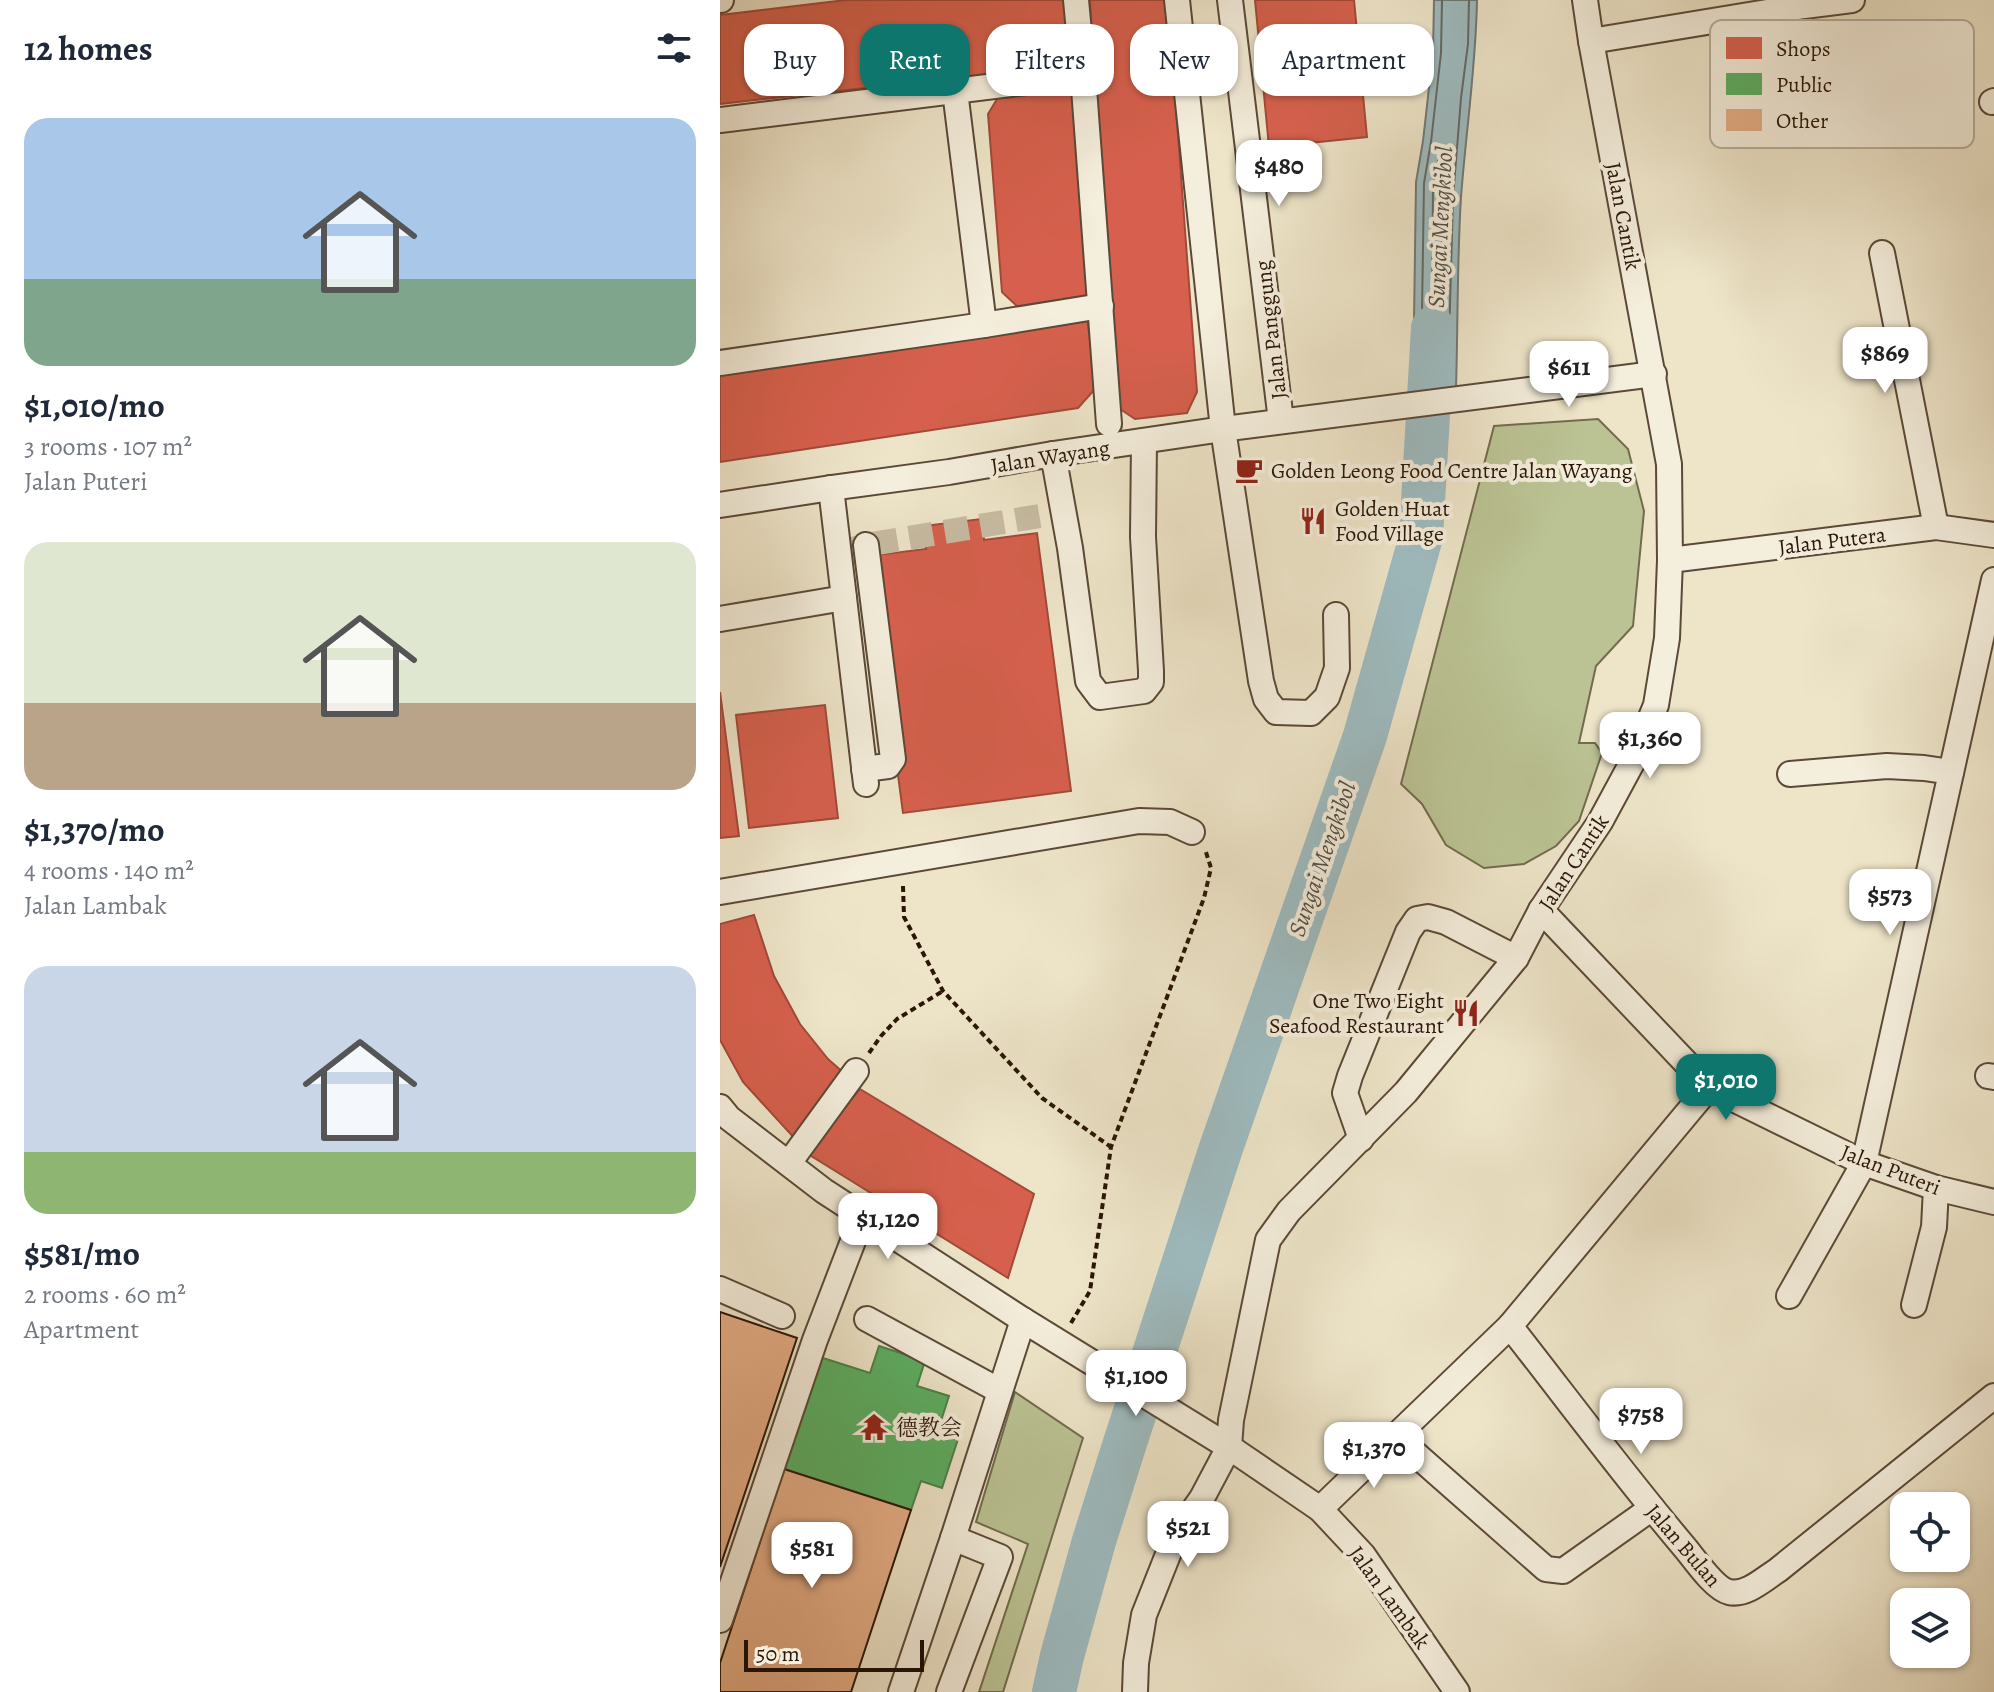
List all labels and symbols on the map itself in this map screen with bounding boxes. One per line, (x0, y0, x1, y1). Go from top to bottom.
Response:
legend (1710, 20, 1974, 148)
text: Shops (1776, 34, 1831, 64)
text: Public (1776, 70, 1832, 100)
text: Other (1776, 106, 1829, 136)
pin: $480 (1232, 140, 1326, 208)
water label: Sungai Mengkibol (1420, 145, 1460, 309)
street label: Jalan Cantik (1598, 160, 1648, 273)
street label: Jalan Panggung (1248, 259, 1294, 401)
pin: $869 (1838, 327, 1932, 395)
pin: $611 (1522, 341, 1616, 409)
street label: Jalan Wayang (988, 433, 1112, 481)
cafe icon: Golden Leong Food Centre Jalan Wayang (1234, 455, 1264, 485)
place label: Golden Leong Food Centre Jalan Wayang (1271, 456, 1633, 486)
place label: Golden Huat Food Village (1335, 494, 1450, 549)
restaurant icon: Golden Huat Food Village (1298, 506, 1328, 536)
street label: Jalan Putera (1776, 519, 1888, 562)
pin: $1,360 (1585, 712, 1715, 780)
water label: Sungai Mengkibol (1281, 777, 1363, 941)
street label: Jalan Cantik (1531, 808, 1616, 917)
pin: $573 (1843, 869, 1937, 937)
place label: One Two Eight Seafood Restaurant (1269, 986, 1444, 1041)
restaurant icon: One Two Eight Seafood Restaurant (1451, 998, 1481, 1028)
pin: $1,010 (1661, 1054, 1791, 1122)
street label: Jalan Puteri (1836, 1137, 1945, 1203)
pin: $1,120 (823, 1193, 953, 1261)
pin: $1,100 (1071, 1350, 1201, 1418)
pin: $758 (1594, 1388, 1688, 1456)
temple icon: 德教会 (859, 1412, 889, 1442)
place label: 德教会 (896, 1413, 962, 1443)
pin: $1,370 (1309, 1422, 1439, 1490)
street label: Jalan Bulan (1639, 1498, 1728, 1594)
pin: $521 (1141, 1501, 1235, 1569)
pin: $581 (765, 1522, 859, 1590)
street label: Jalan Lambak (1342, 1540, 1437, 1655)
scale bar (744, 1636, 924, 1672)

